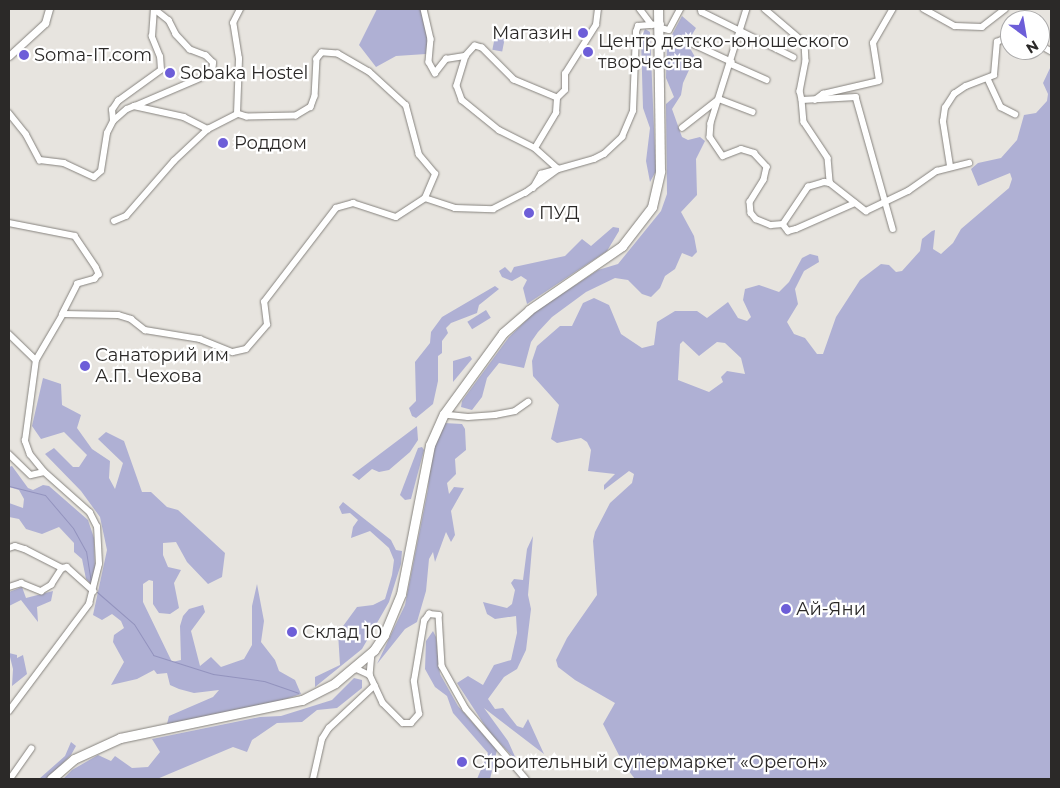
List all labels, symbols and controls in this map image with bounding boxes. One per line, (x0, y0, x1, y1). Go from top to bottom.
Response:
north arrow (1000, 10, 1050, 60)
place label: Магазин (492, 22, 573, 44)
marker: Магазин (577, 27, 589, 39)
place label: Центр детско-юношеского творчества (598, 31, 849, 74)
text: N (1023, 36, 1042, 58)
place label: Soma-IT.com (34, 44, 152, 66)
marker: Центр детско-юношеского творчества (582, 46, 594, 58)
marker: Soma-IT.com (18, 49, 30, 61)
place label: Sobaka Hostel (180, 62, 308, 84)
marker: Sobaka Hostel (164, 67, 176, 79)
place label: Роддом (234, 132, 307, 154)
marker: Роддом (216, 136, 230, 150)
place label: ПУД (539, 202, 580, 224)
marker: ПУД (523, 207, 535, 219)
place label: Санаторий им А.П. Чехова (95, 345, 229, 388)
marker: Санаторий им А.П. Чехова (79, 360, 91, 372)
place label: Ай-Яни (796, 598, 866, 620)
marker: Ай-Яни (780, 603, 792, 615)
place label: Склад 10 (302, 621, 382, 643)
marker: Склад 10 (286, 626, 298, 638)
place label: Строительный супермаркет «Орегон» (472, 751, 828, 773)
marker: Строительный супермаркет «Орегон» (456, 756, 468, 768)

